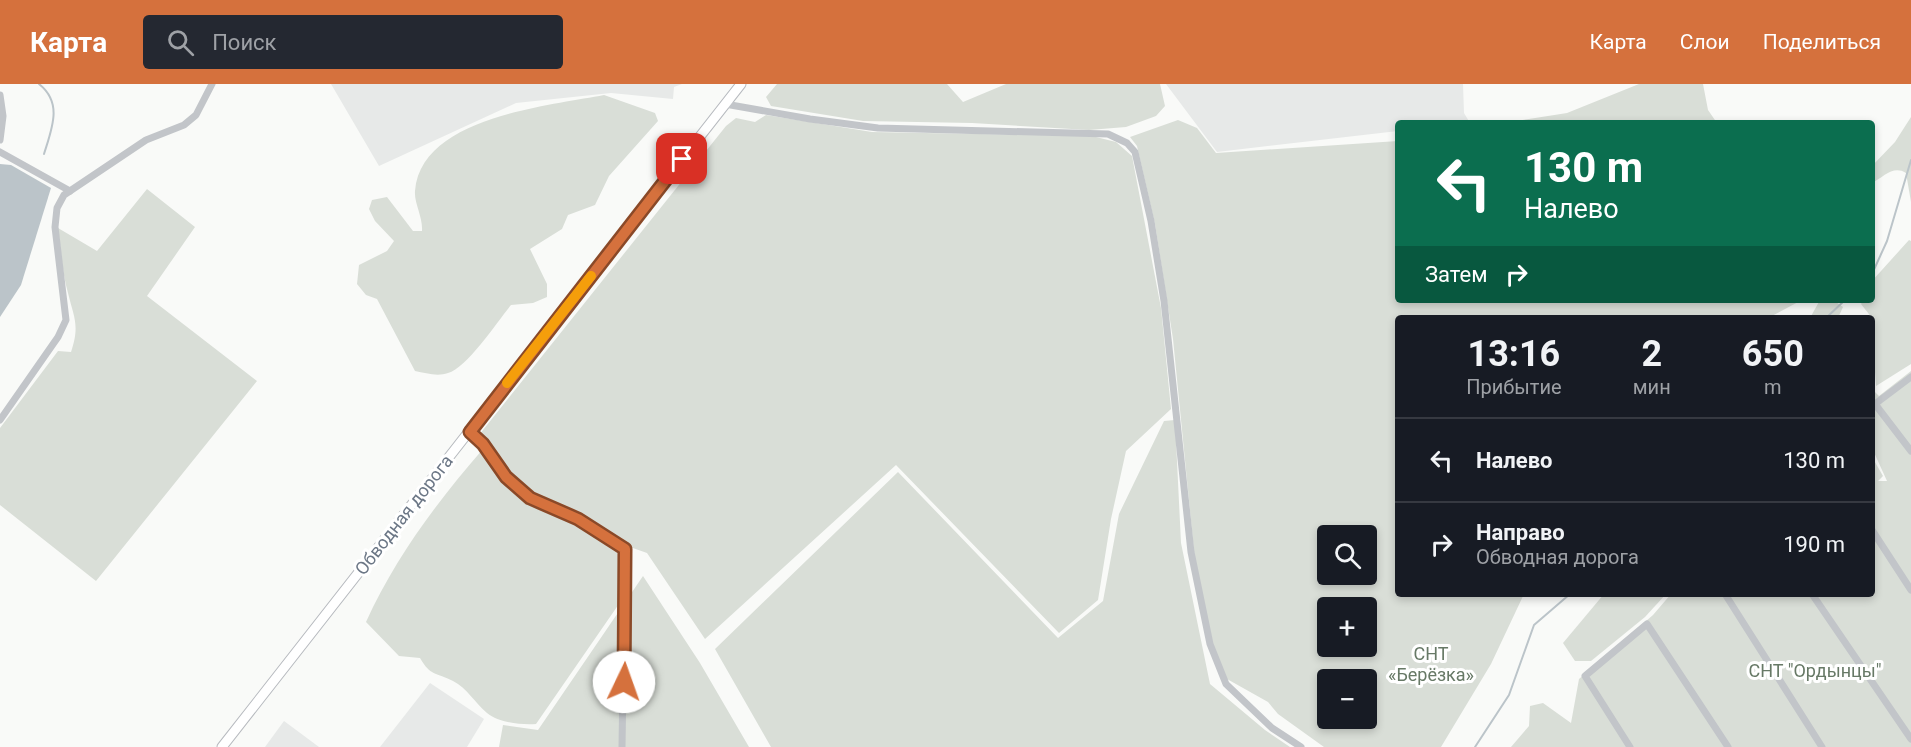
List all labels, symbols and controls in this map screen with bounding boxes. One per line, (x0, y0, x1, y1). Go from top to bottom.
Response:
search box (143, 15, 563, 69)
text: Карта (30, 26, 107, 59)
icon: search (164, 26, 197, 59)
text: Поиск (212, 30, 277, 55)
text: Карта (1590, 30, 1647, 54)
text: Слои (1680, 30, 1730, 54)
text: Поделиться (1763, 30, 1881, 54)
pin (656, 133, 707, 184)
icon: arrive (665, 142, 698, 175)
text: 130 m (1524, 143, 1643, 192)
icon: left (1425, 144, 1503, 222)
text: Налево (1524, 193, 1619, 225)
icon: right (1500, 258, 1533, 291)
text: Затем (1425, 262, 1488, 287)
text: 13:16 (1467, 333, 1560, 375)
text: 2 (1641, 333, 1662, 375)
text: 650 (1742, 333, 1804, 375)
text: Прибытие (1466, 375, 1562, 399)
text: мин (1633, 375, 1671, 399)
text: m (1764, 375, 1782, 399)
icon: left (1425, 444, 1458, 477)
text: Налево (1476, 448, 1553, 473)
text: 130 m (1783, 448, 1845, 473)
street label: Обводная дорога (350, 451, 457, 579)
text: Направо (1476, 520, 1565, 545)
map controls (1317, 525, 1377, 729)
button: search (1317, 525, 1377, 585)
icon: right (1425, 528, 1458, 561)
text: 190 m (1783, 532, 1845, 557)
text: Обводная дорога (1476, 545, 1639, 569)
button: + (1317, 597, 1377, 657)
park label: СНТ «Берёзка» (1388, 643, 1474, 685)
position arrow (592, 650, 656, 714)
park label: СНТ "Ордынцы" (1749, 660, 1881, 681)
button: − (1317, 669, 1377, 729)

